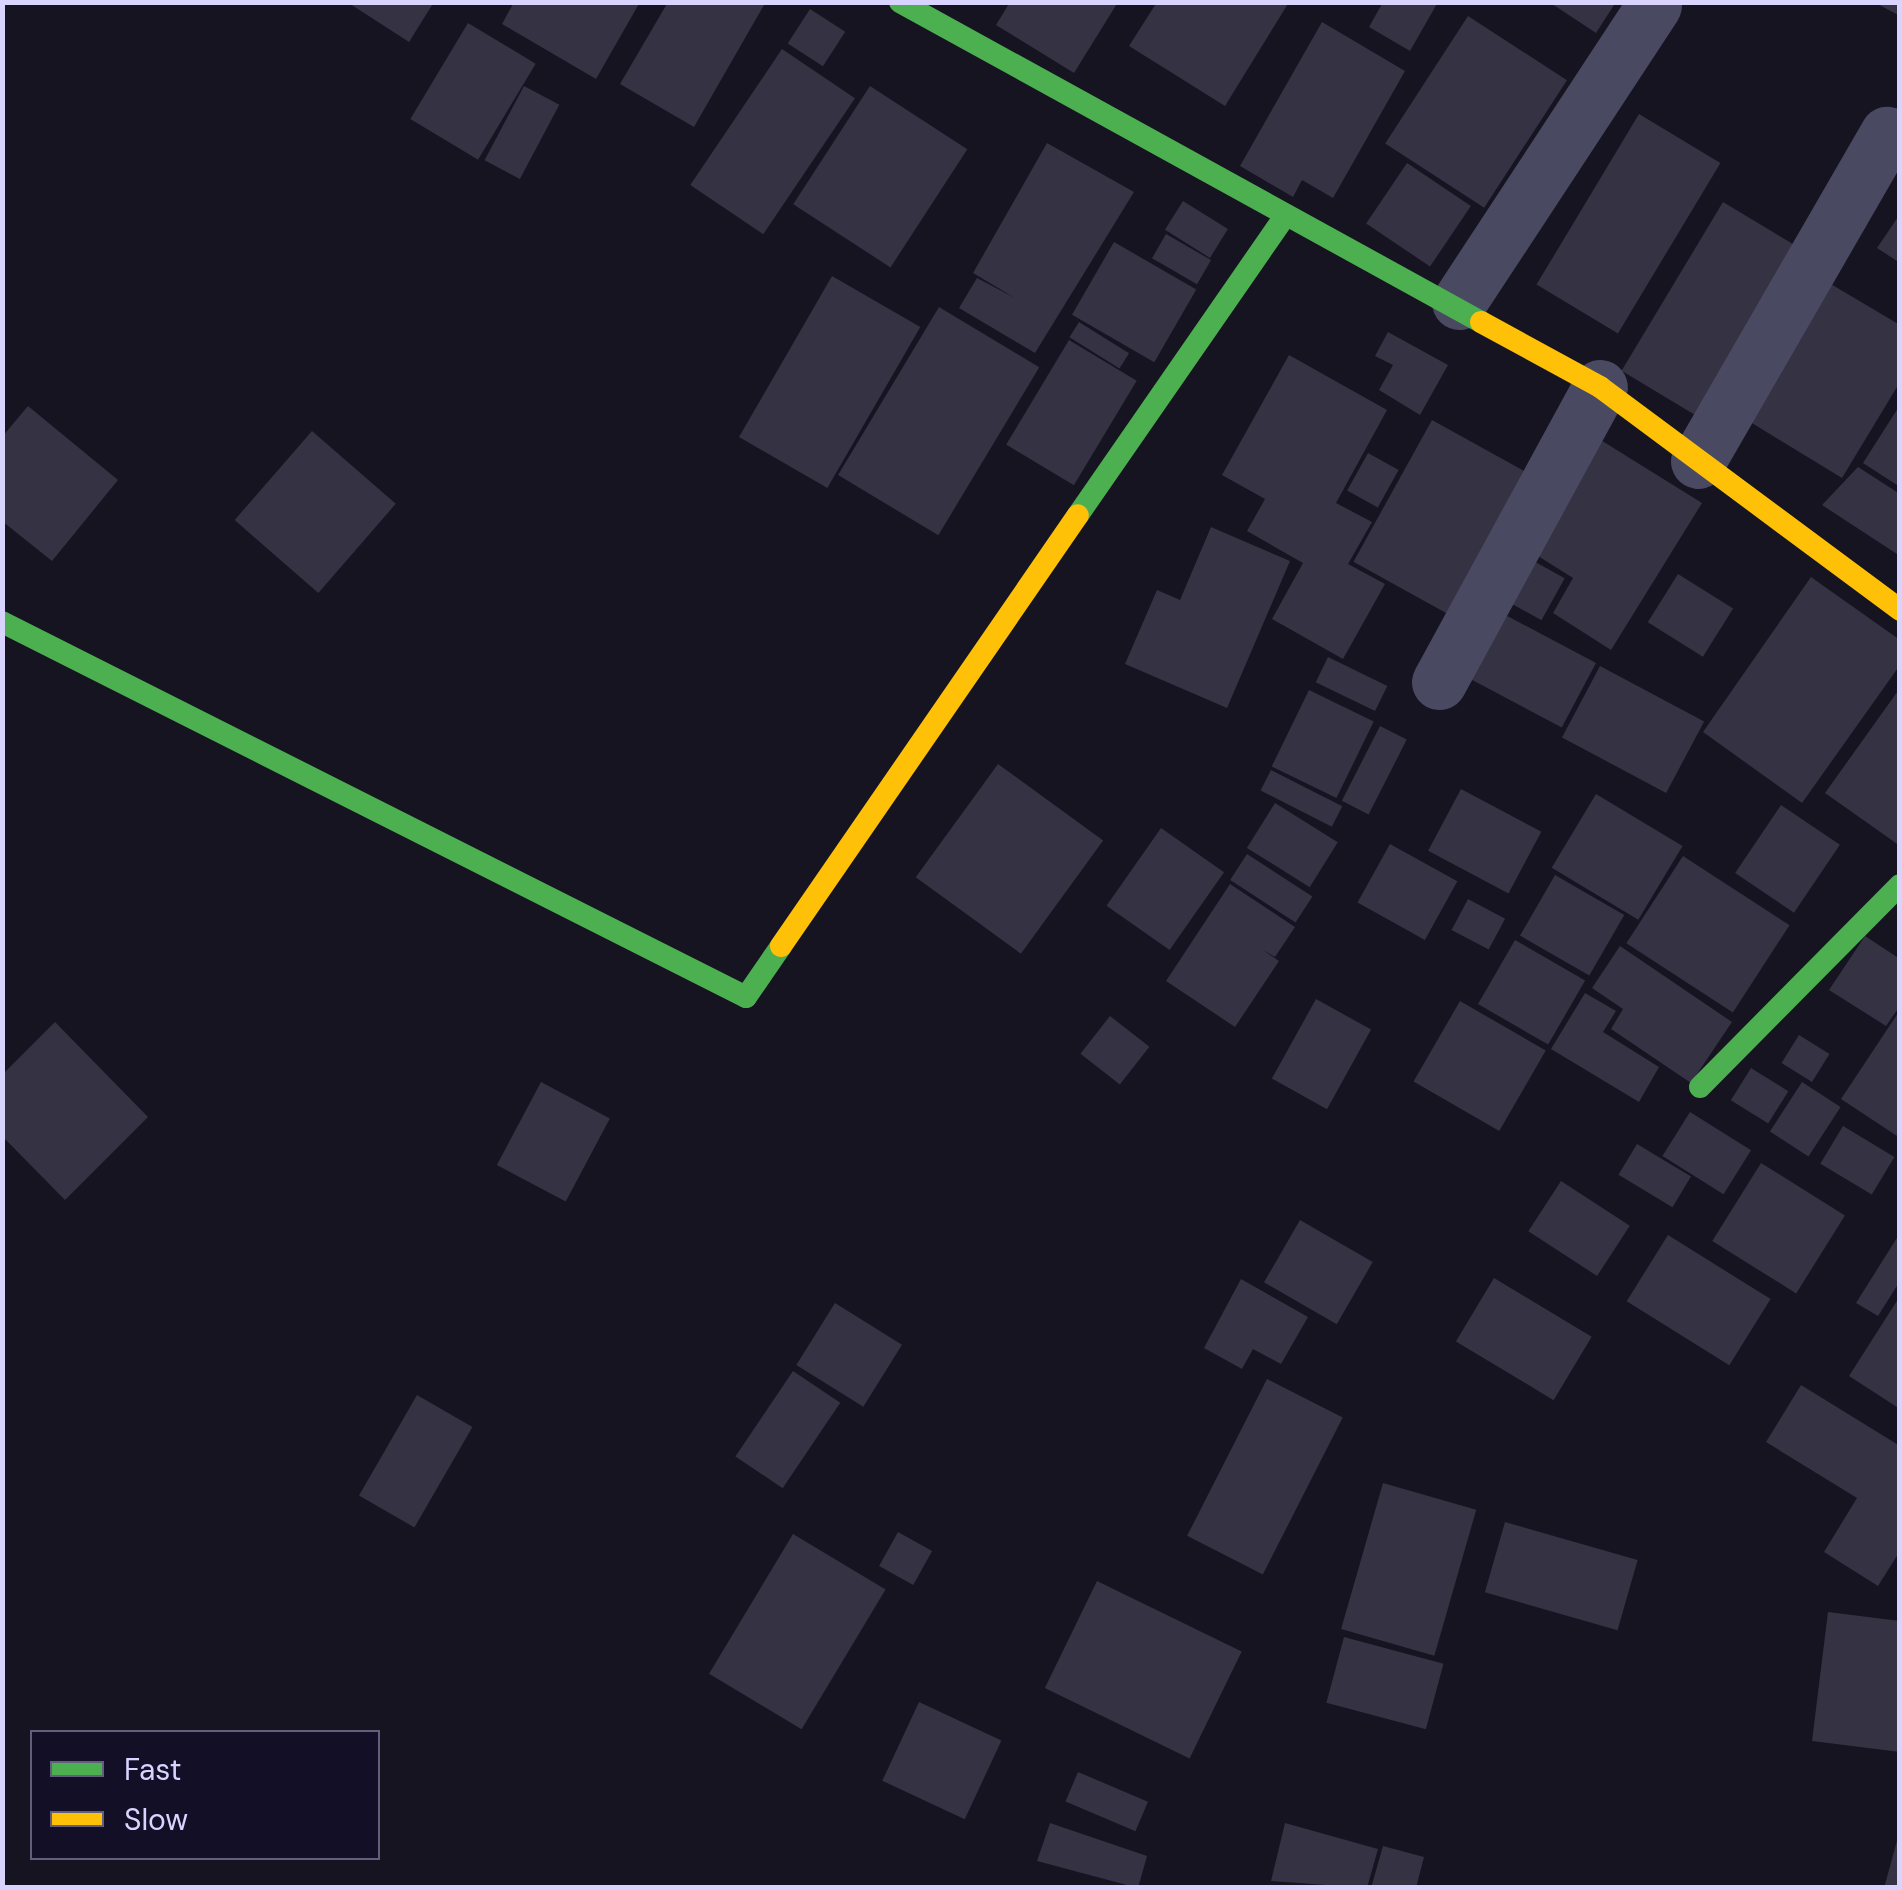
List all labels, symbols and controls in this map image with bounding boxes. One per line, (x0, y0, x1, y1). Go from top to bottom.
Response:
legend (30, 1730, 380, 1860)
text: Fast (124, 1750, 182, 1789)
text: Slow (124, 1800, 188, 1839)

